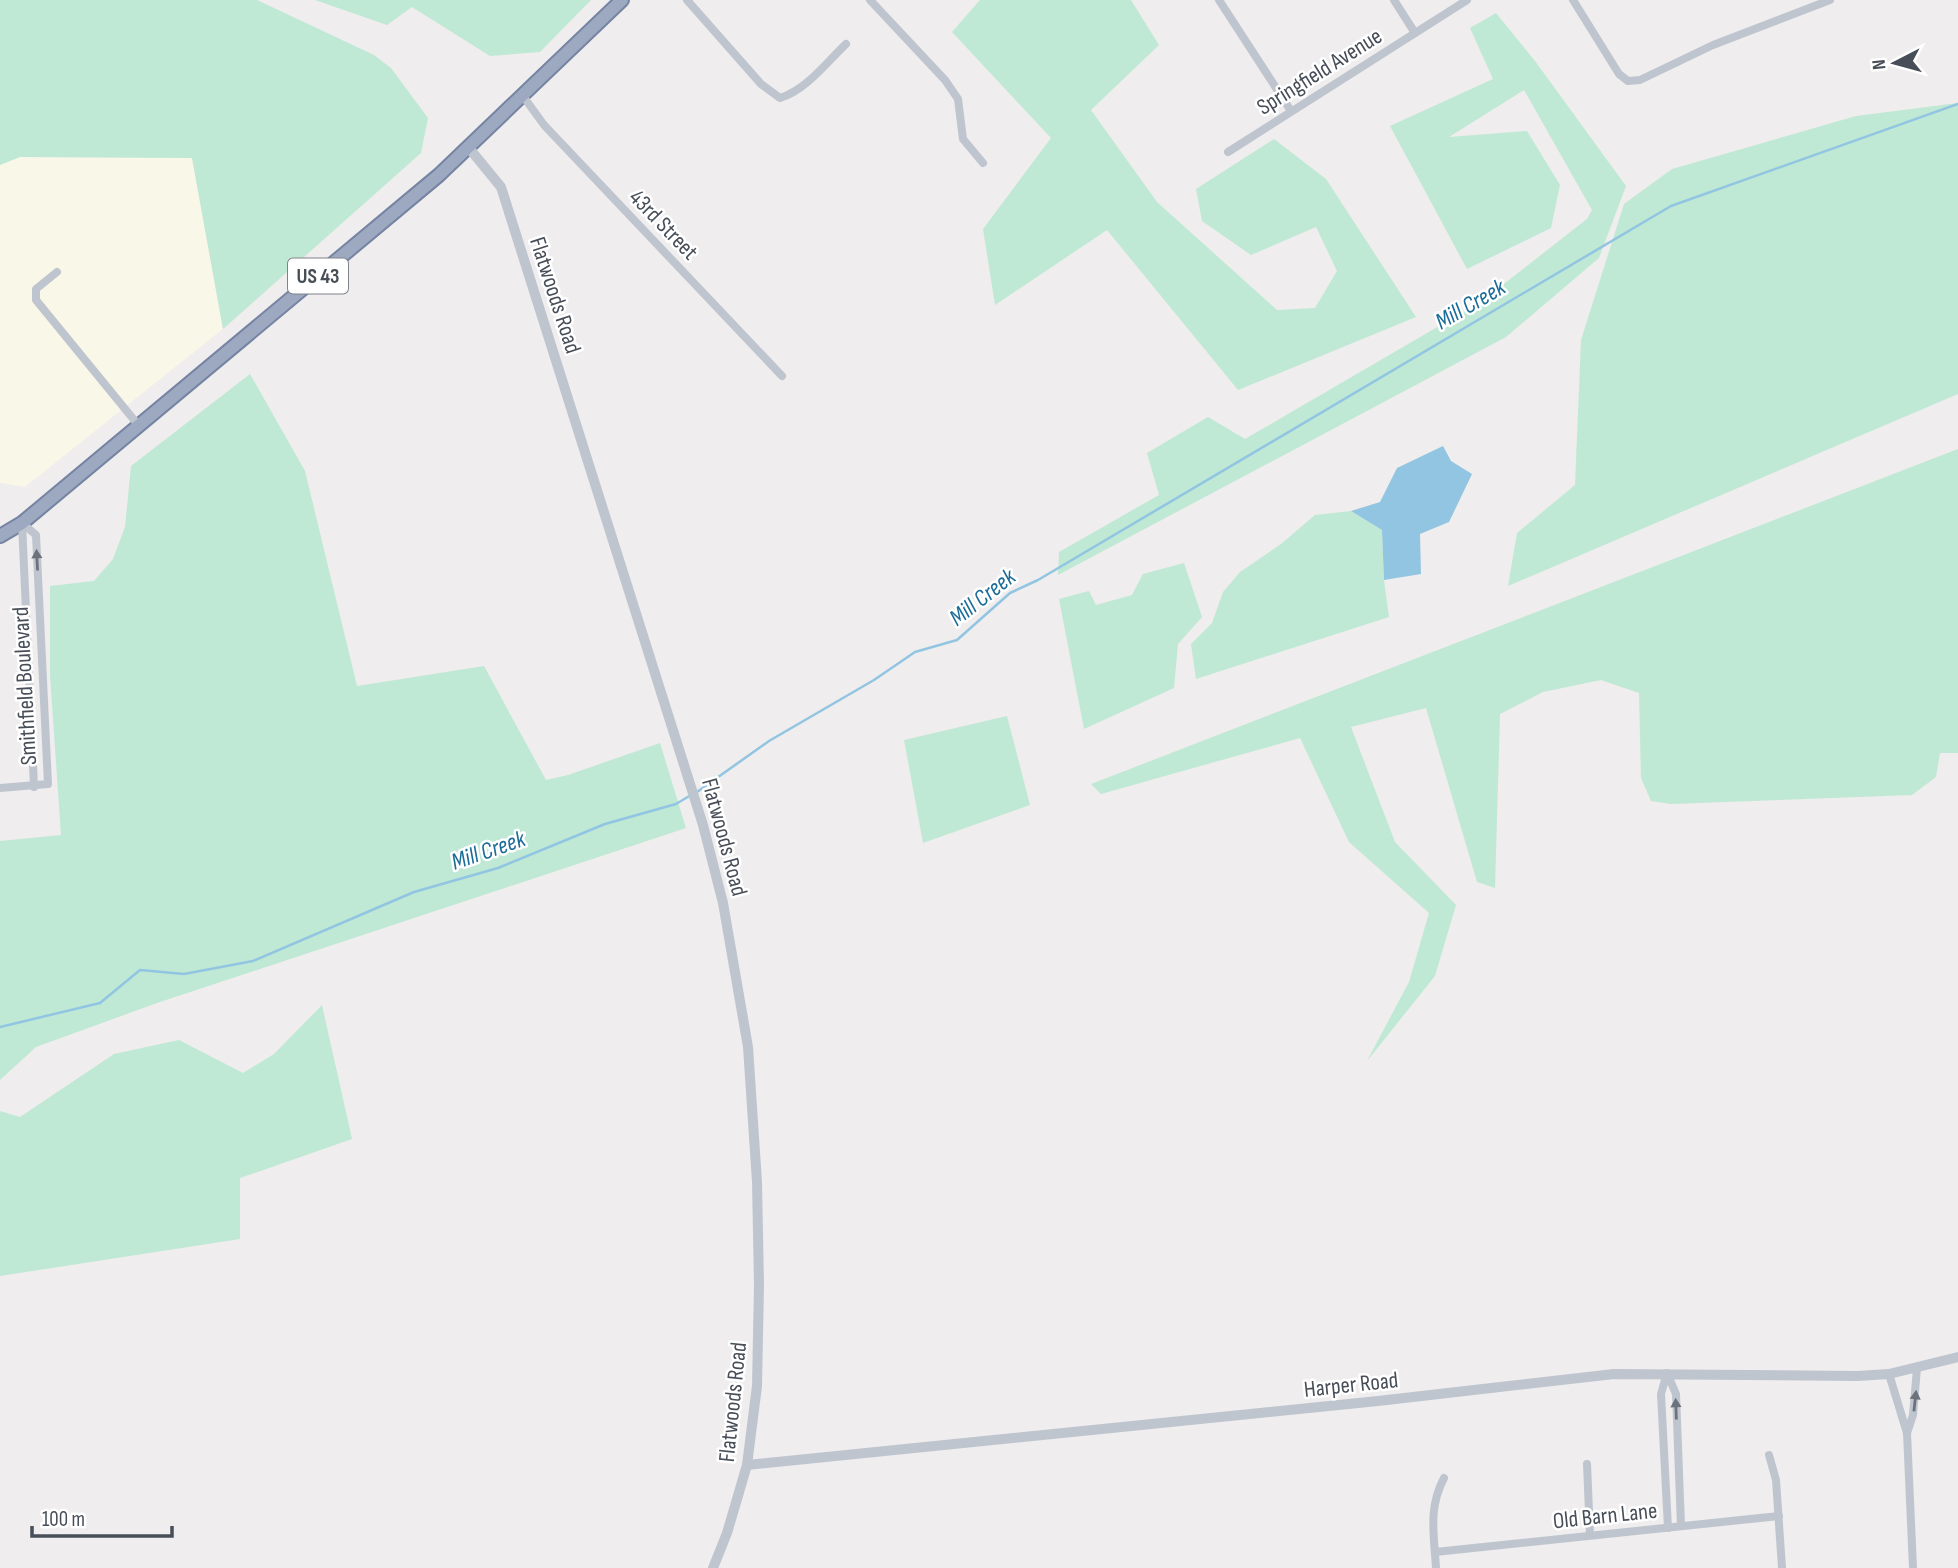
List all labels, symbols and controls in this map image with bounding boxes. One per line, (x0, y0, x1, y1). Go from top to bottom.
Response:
street label: Springfield Avenue (1252, 22, 1387, 121)
north arrow (1860, 28, 1930, 98)
text: N (1868, 58, 1892, 71)
street label: 43rd Street (623, 184, 704, 266)
street label: Flatwoods Road (523, 234, 587, 357)
road number: US 43 (288, 258, 348, 294)
water label: Mill Creek (1430, 272, 1511, 336)
one-way arrow (32, 548, 43, 570)
water label: Mill Creek (943, 562, 1022, 632)
street label: Smithfield Boulevard (7, 606, 43, 766)
street label: Flatwoods Road (695, 775, 753, 899)
water label: Mill Creek (447, 824, 530, 877)
street label: Flatwoods Road (713, 1341, 753, 1464)
street label: Harper Road (1303, 1366, 1400, 1404)
one-way arrow (1910, 1390, 1921, 1412)
one-way arrow (1671, 1398, 1682, 1420)
scale bar (32, 1494, 172, 1538)
street label: Old Barn Lane (1552, 1497, 1659, 1535)
text: 100 m (42, 1507, 85, 1532)

